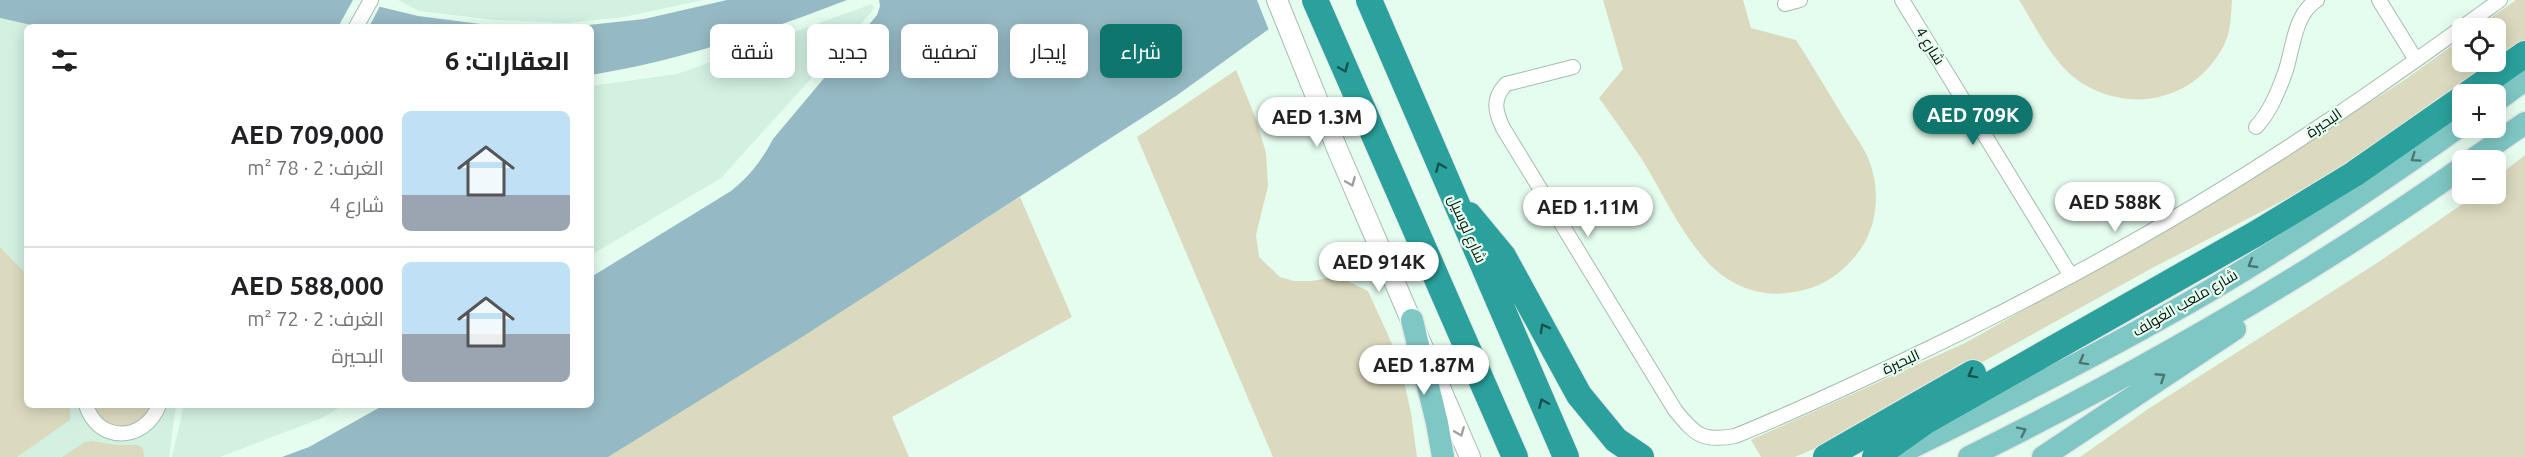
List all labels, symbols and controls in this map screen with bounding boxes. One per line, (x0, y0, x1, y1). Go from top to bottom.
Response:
map controls (2452, 18, 2506, 204)
button: locate (2452, 18, 2506, 72)
chip: شقة (710, 24, 795, 78)
chip: جديد (807, 24, 889, 78)
chip: تصفية (901, 24, 998, 78)
chip: إيجار (1010, 24, 1088, 78)
chip: شراء (1100, 24, 1182, 78)
street label: شارع 4 (1910, 24, 1948, 69)
icon: filters (48, 44, 81, 77)
text: العقارات: 6 (445, 46, 570, 75)
one-way arrow (1337, 62, 1349, 73)
button: + (2452, 84, 2506, 138)
pin: AED 709K (1911, 95, 2035, 146)
pin: AED 1.3M (1255, 97, 1379, 148)
text: AED 709K (1927, 103, 2019, 126)
text: AED 1.3M (1272, 105, 1362, 128)
street label: البحيرة (2303, 105, 2345, 141)
text: AED 709,000 (231, 120, 384, 149)
icon: home (450, 135, 522, 207)
one-way arrow (2411, 150, 2422, 161)
button: − (2452, 150, 2506, 204)
text: الغرف: 2 · 78 m² (247, 156, 384, 179)
one-way arrow (1435, 162, 1447, 173)
one-way arrow (1344, 176, 1356, 187)
pin: AED 588K (2053, 182, 2177, 233)
pin: AED 1.11M (1519, 187, 1657, 238)
text: AED 588K (2069, 190, 2161, 213)
street label: شارع لوسيل (1442, 192, 1490, 267)
text: شارع 4 (329, 193, 384, 216)
text: AED 1.11M (1537, 195, 1639, 218)
pin: AED 914K (1317, 242, 1441, 293)
text: AED 914K (1333, 250, 1425, 273)
one-way arrow (2248, 257, 2258, 269)
street label: شارع ملعب الغولف (2129, 266, 2242, 342)
text: AED 588,000 (231, 271, 384, 300)
icon: home (450, 286, 522, 358)
text: الغرف: 2 · 72 m² (247, 307, 384, 330)
one-way arrow (1540, 324, 1551, 334)
text: البحيرة (332, 344, 384, 367)
pin: AED 1.87M (1355, 345, 1493, 396)
street label: البحيرة (1879, 346, 1923, 378)
text: AED 1.87M (1373, 353, 1475, 376)
one-way arrow (2079, 354, 2089, 365)
one-way arrow (1968, 367, 1978, 378)
one-way arrow (2155, 373, 2165, 385)
one-way arrow (1538, 399, 1550, 410)
one-way arrow (1453, 426, 1465, 437)
one-way arrow (2015, 427, 2026, 438)

